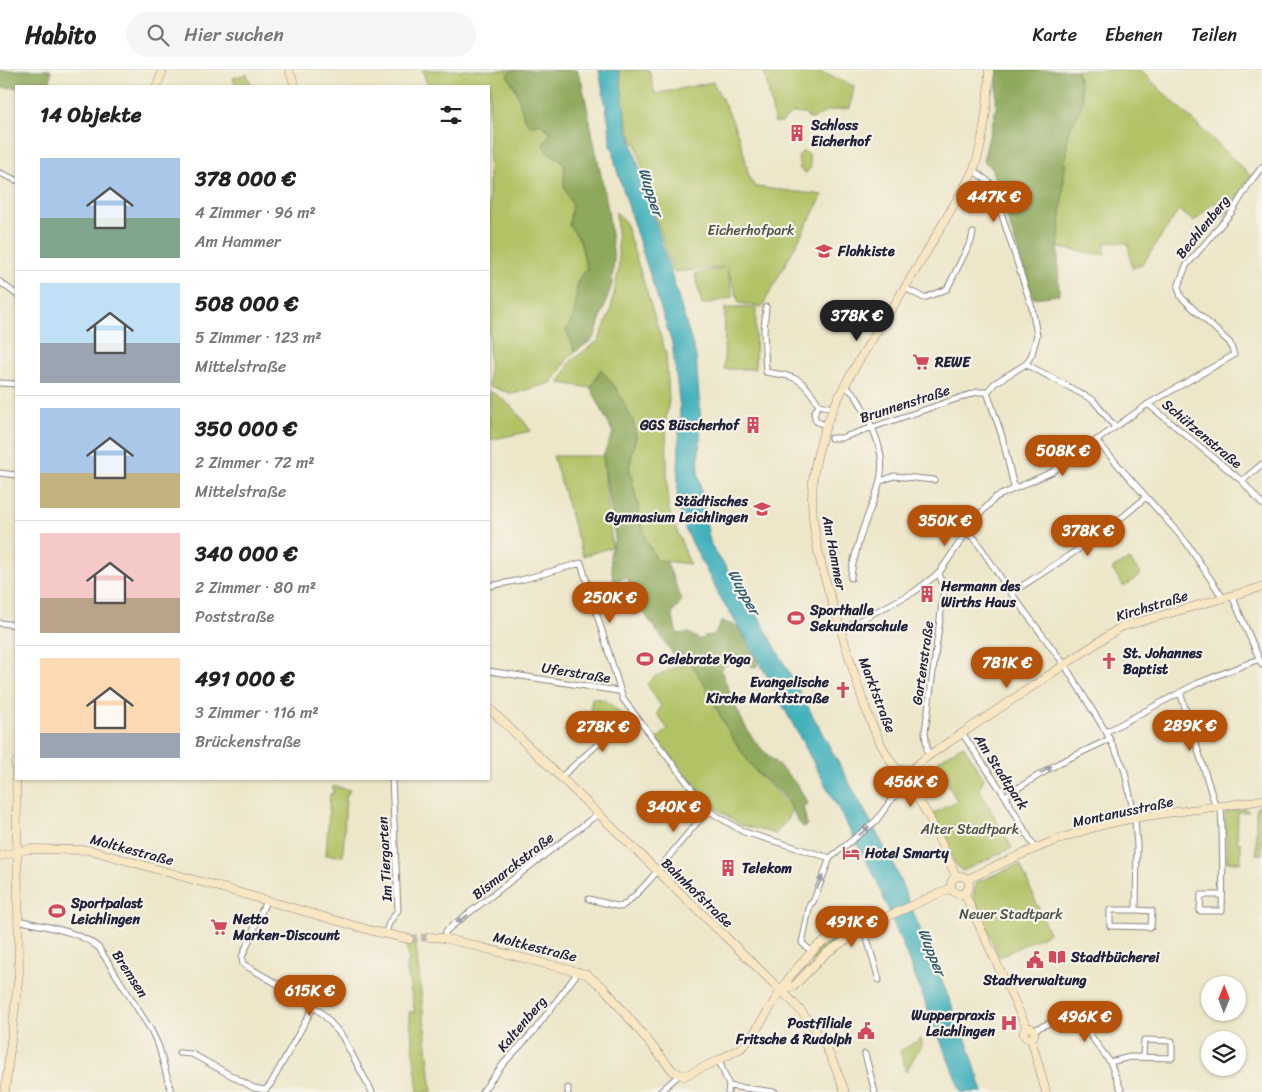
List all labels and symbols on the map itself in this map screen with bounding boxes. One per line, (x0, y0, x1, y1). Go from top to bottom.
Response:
place label: Schloss Eicherhof (810, 113, 872, 154)
building icon: Schloss Eicherhof (787, 123, 807, 143)
water label: Wupper (631, 165, 672, 222)
pin: 447K € (953, 180, 1035, 223)
street label: Bechlenberg (1169, 190, 1237, 264)
park label: Eicherhofpark (708, 218, 795, 243)
place label: Flohkiste (837, 239, 895, 264)
school or university icon: Flohkiste (814, 241, 834, 261)
pin: 378K € (816, 300, 898, 342)
place label: REWE (934, 350, 971, 375)
supermarket icon: REWE (911, 352, 931, 372)
street label: Brunnenstraße (857, 378, 953, 430)
street label: Schützenstraße (1156, 393, 1248, 475)
place label: GGS Büscherhof (639, 413, 741, 438)
building icon: GGS Büscherhof (743, 415, 763, 435)
pin: 508K € (1022, 434, 1104, 477)
place label: Städtisches Gymnasium Leichlingen (604, 489, 749, 530)
school or university icon: Städtisches Gymnasium Leichlingen (752, 499, 772, 519)
pin: 350K € (904, 504, 986, 547)
street label: Am Hammer (814, 513, 854, 593)
pin: 378K € (1047, 514, 1129, 557)
water label: Wupper (721, 564, 769, 622)
place label: Hermann des Wirths Haus (940, 574, 1021, 615)
pin: 250K € (569, 582, 651, 624)
street label: Kirchstraße (1113, 583, 1191, 629)
building icon: Hermann des Wirths Haus (917, 584, 937, 604)
place label: Sporthalle Sekundarschule (809, 598, 909, 639)
sports icon: Sporthalle Sekundarschule (786, 608, 806, 628)
street label: Gartenstraße (905, 619, 941, 707)
place label: St. Johannes Baptist (1122, 641, 1203, 682)
pin: 781K € (966, 646, 1048, 689)
place label: Celebrate Yoga (658, 647, 752, 672)
sports icon: Celebrate Yoga (635, 649, 655, 669)
church icon: St. Johannes Baptist (1099, 651, 1119, 671)
street label: Marktstraße (851, 653, 903, 737)
street label: Uferstraße (540, 655, 612, 691)
place label: Evangelische Kirche Marktstraße (705, 670, 830, 711)
church icon: Evangelische Kirche Marktstraße (833, 680, 853, 700)
pin: 278K € (562, 710, 644, 753)
pin: 289K € (1149, 710, 1231, 752)
street label: Am Stadtpark (966, 728, 1035, 816)
pin: 456K € (870, 766, 952, 808)
one-way arrow (1040, 766, 1053, 775)
street label: Montanusstraße (1070, 789, 1176, 835)
pin: 340K € (633, 790, 715, 833)
street label: Im Tiergarten (370, 815, 400, 903)
park label: Alter Stadtpark (920, 817, 1019, 842)
street label: Bismarckstraße (466, 826, 560, 906)
one-way arrow (857, 826, 870, 837)
street label: Moltkestraße (87, 827, 177, 873)
place label: Hotel Smarty (864, 841, 949, 866)
hotel icon: Hotel Smarty (841, 843, 861, 863)
street label: Bahnhofstraße (655, 852, 739, 934)
place label: Telekom (742, 856, 792, 881)
building icon: Telekom (718, 858, 738, 878)
one-way arrow (817, 875, 825, 889)
place label: Sportpalast Leichlingen (70, 891, 144, 932)
sports icon: Sportpalast Leichlingen (47, 901, 67, 921)
park label: Neuer Stadtpark (959, 902, 1063, 927)
pin: 491K € (811, 906, 893, 948)
place label: Netto Marken-Discount (232, 907, 341, 948)
one-way arrow (456, 914, 469, 924)
supermarket icon: Netto Marken-Discount (209, 917, 229, 937)
water label: Wupper (911, 924, 954, 982)
street label: Moltkestraße (491, 925, 579, 969)
street label: Bremsen (105, 945, 155, 1003)
place label: Stadtbücherei (1070, 945, 1161, 970)
library icon: Stadtbücherei (1047, 947, 1067, 967)
public building icon: Stadtverwaltung (1025, 950, 1045, 970)
place label: Stadtverwaltung (982, 968, 1088, 993)
pin: 615K € (269, 974, 351, 1017)
north arrow (1201, 976, 1246, 1021)
street label: Kaltenberg (491, 990, 553, 1058)
pin: 496K € (1044, 1000, 1126, 1043)
place label: Wupperpraxis Leichlingen (911, 1003, 996, 1044)
place label: Postfiliale Fritsche & Rudolph (735, 1011, 853, 1052)
hospital icon: Wupperpraxis Leichlingen (999, 1013, 1019, 1033)
public building icon: Postfiliale Fritsche & Rudolph (856, 1021, 876, 1041)

